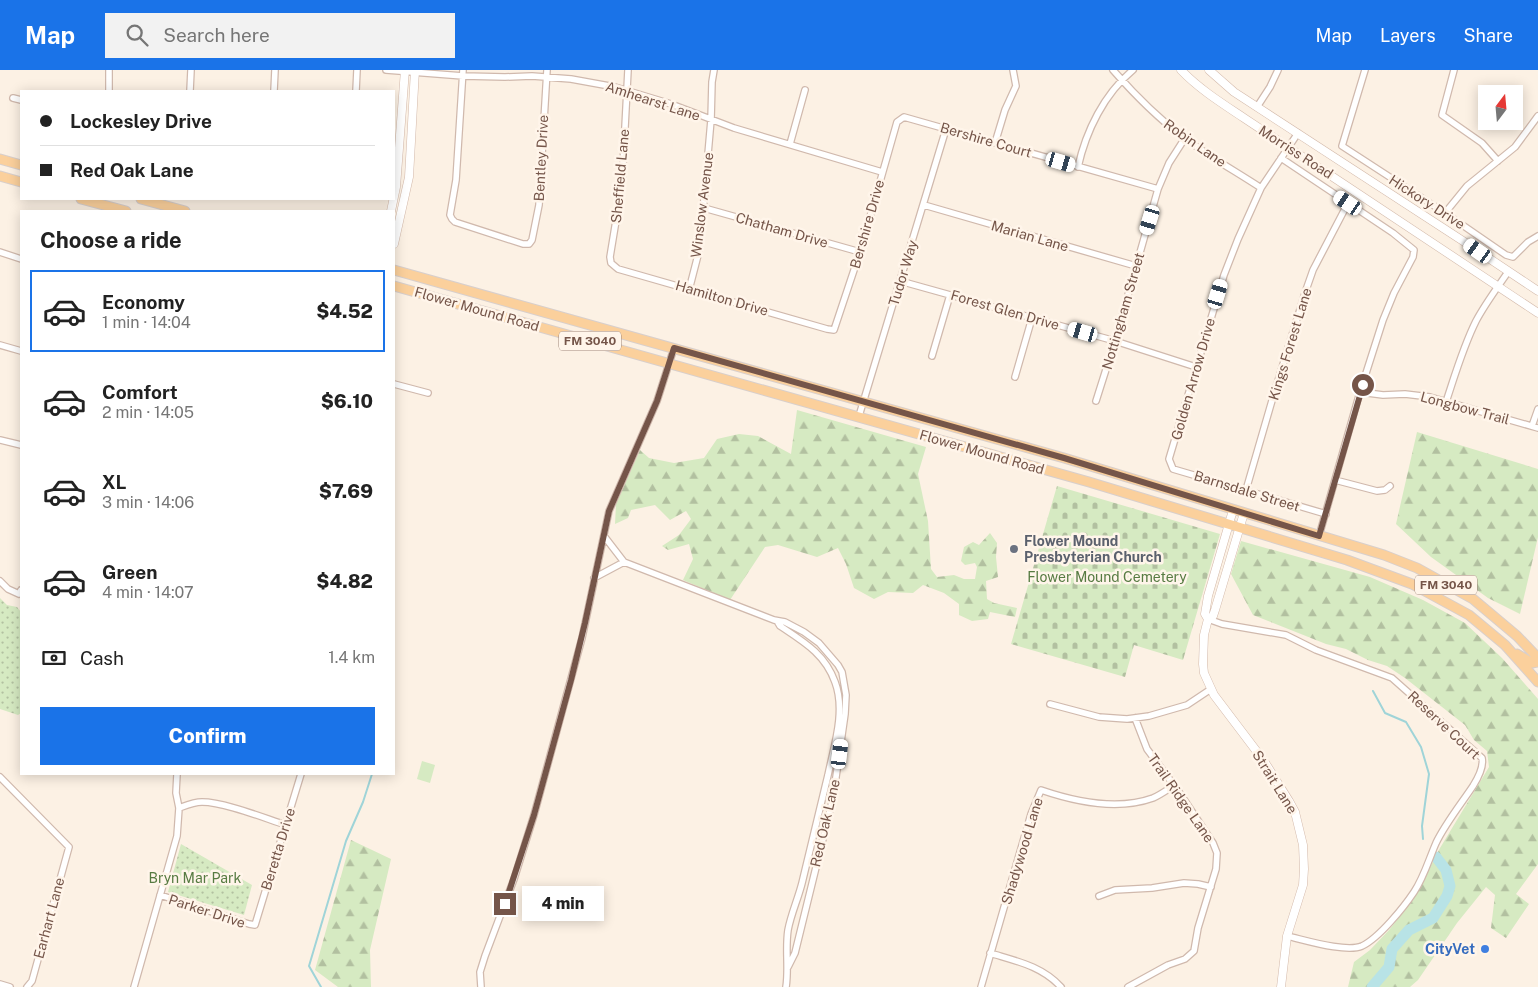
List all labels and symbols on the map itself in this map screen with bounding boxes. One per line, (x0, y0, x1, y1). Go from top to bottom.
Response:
street label: Amhearst Lane (604, 78, 702, 124)
north arrow (1478, 85, 1522, 130)
street label: Bentley Drive (531, 114, 551, 202)
street label: Robin Lane (1161, 116, 1229, 170)
street label: Bershire Court (938, 119, 1034, 161)
street label: Morriss Road (1256, 122, 1336, 182)
street label: Sheffield Lane (608, 128, 632, 224)
street label: Winslow Avenue (688, 151, 716, 259)
car (1044, 151, 1077, 173)
street label: Hickory Drive (1386, 172, 1468, 232)
street label: Bershire Drive (847, 178, 887, 270)
car (1331, 188, 1364, 218)
car (1138, 203, 1161, 237)
street label: Chatham Drive (734, 209, 830, 251)
street label: Marian Lane (989, 217, 1071, 255)
car (1461, 236, 1494, 266)
street label: Tudor Way (885, 238, 921, 308)
street label: Nottingham Street (1099, 251, 1147, 371)
street label: Hamilton Drive (674, 277, 770, 319)
car (1206, 277, 1229, 311)
street label: Flower Mound Road (413, 284, 541, 334)
street label: Kings Forest Lane (1265, 286, 1315, 402)
street label: Forest Glen Drive (949, 287, 1061, 333)
street label: Golden Arrow Drive (1168, 316, 1218, 442)
car (1066, 321, 1099, 343)
road number: FM 3040 (559, 332, 621, 350)
route start (1352, 374, 1374, 396)
street label: Longbow Trail (1419, 388, 1511, 428)
street label: Flower Mound Road (918, 427, 1046, 477)
street label: Barnsdale Street (1192, 467, 1302, 515)
place label: Flower Mound Presbyterian Church (1024, 533, 1162, 565)
marker: Flower Mound Presbyterian Church (1008, 543, 1020, 555)
park label: Flower Mound Cemetery (1027, 569, 1187, 585)
road number: FM 3040 (1415, 576, 1477, 594)
street label: Reserve Court (1405, 688, 1483, 762)
car (830, 738, 849, 770)
street label: Strait Lane (1249, 747, 1301, 817)
street label: Trail Ridge Lane (1144, 751, 1218, 845)
street label: Red Oak Lane (807, 777, 843, 868)
street label: Shadywood Lane (998, 795, 1046, 906)
street label: Beretta Drive (258, 806, 298, 892)
park label: Bryn Mar Park (149, 870, 242, 886)
street label: Earhart Lane (30, 876, 68, 960)
callout: 4 min (522, 886, 605, 922)
street label: Parker Drive (167, 891, 247, 931)
route end (494, 893, 516, 915)
place label: CityVet (1425, 941, 1475, 957)
marker: CityVet (1479, 943, 1491, 955)

